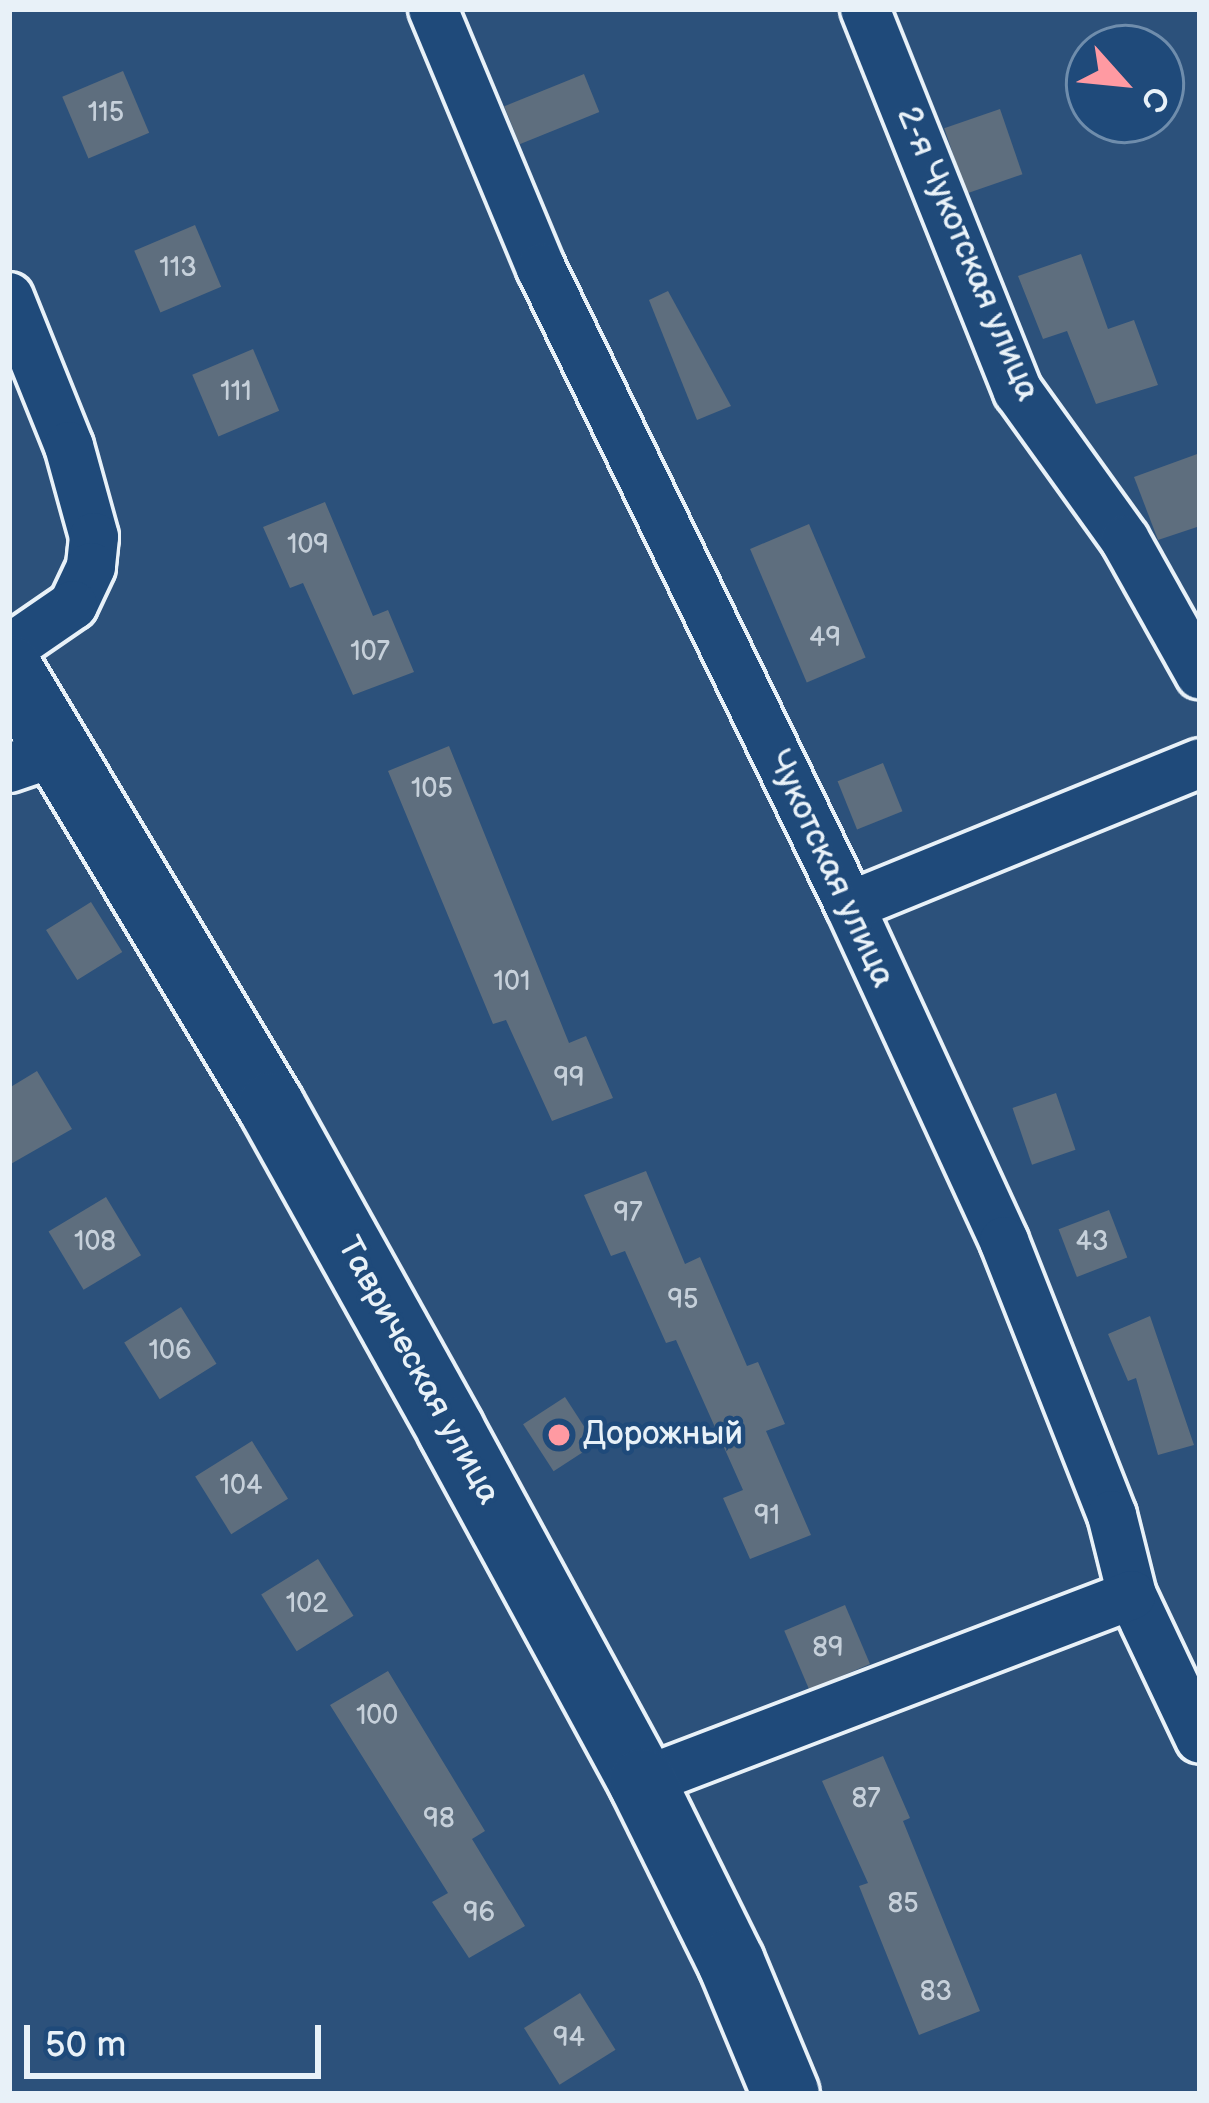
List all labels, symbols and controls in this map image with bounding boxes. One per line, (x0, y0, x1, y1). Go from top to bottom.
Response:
north arrow (1065, 24, 1185, 144)
text: С (1131, 80, 1177, 118)
house number: 115 (88, 98, 124, 130)
street label: 2-я Чукотская улица (887, 101, 1047, 407)
house number: 113 (159, 253, 197, 285)
house number: 111 (220, 377, 252, 409)
house number: 109 (287, 530, 329, 562)
house number: 49 (809, 623, 841, 655)
house number: 107 (350, 637, 390, 669)
street label: Чукотская улица (758, 744, 902, 994)
house number: 105 (411, 774, 453, 806)
house number: 101 (494, 967, 530, 999)
house number: 99 (553, 1063, 585, 1095)
house number: 97 (614, 1198, 642, 1230)
house number: 108 (74, 1227, 116, 1259)
house number: 43 (1075, 1227, 1109, 1259)
street label: Таврическая улица (328, 1230, 508, 1512)
house number: 95 (667, 1285, 699, 1317)
house number: 106 (149, 1336, 191, 1368)
place label: Дорожный (583, 1415, 743, 1455)
marker: Дорожный (546, 1422, 572, 1448)
house number: 104 (220, 1471, 262, 1503)
house number: 91 (754, 1501, 780, 1533)
house number: 102 (286, 1589, 328, 1621)
house number: 89 (812, 1633, 844, 1665)
house number: 100 (356, 1701, 398, 1733)
house number: 87 (852, 1784, 880, 1816)
house number: 98 (423, 1804, 455, 1836)
house number: 85 (887, 1889, 919, 1921)
house number: 96 (463, 1898, 495, 1930)
house number: 83 (920, 1977, 952, 2009)
scale bar (30, 2001, 327, 2075)
house number: 94 (553, 2023, 585, 2055)
text: 50 m (45, 2024, 126, 2067)

